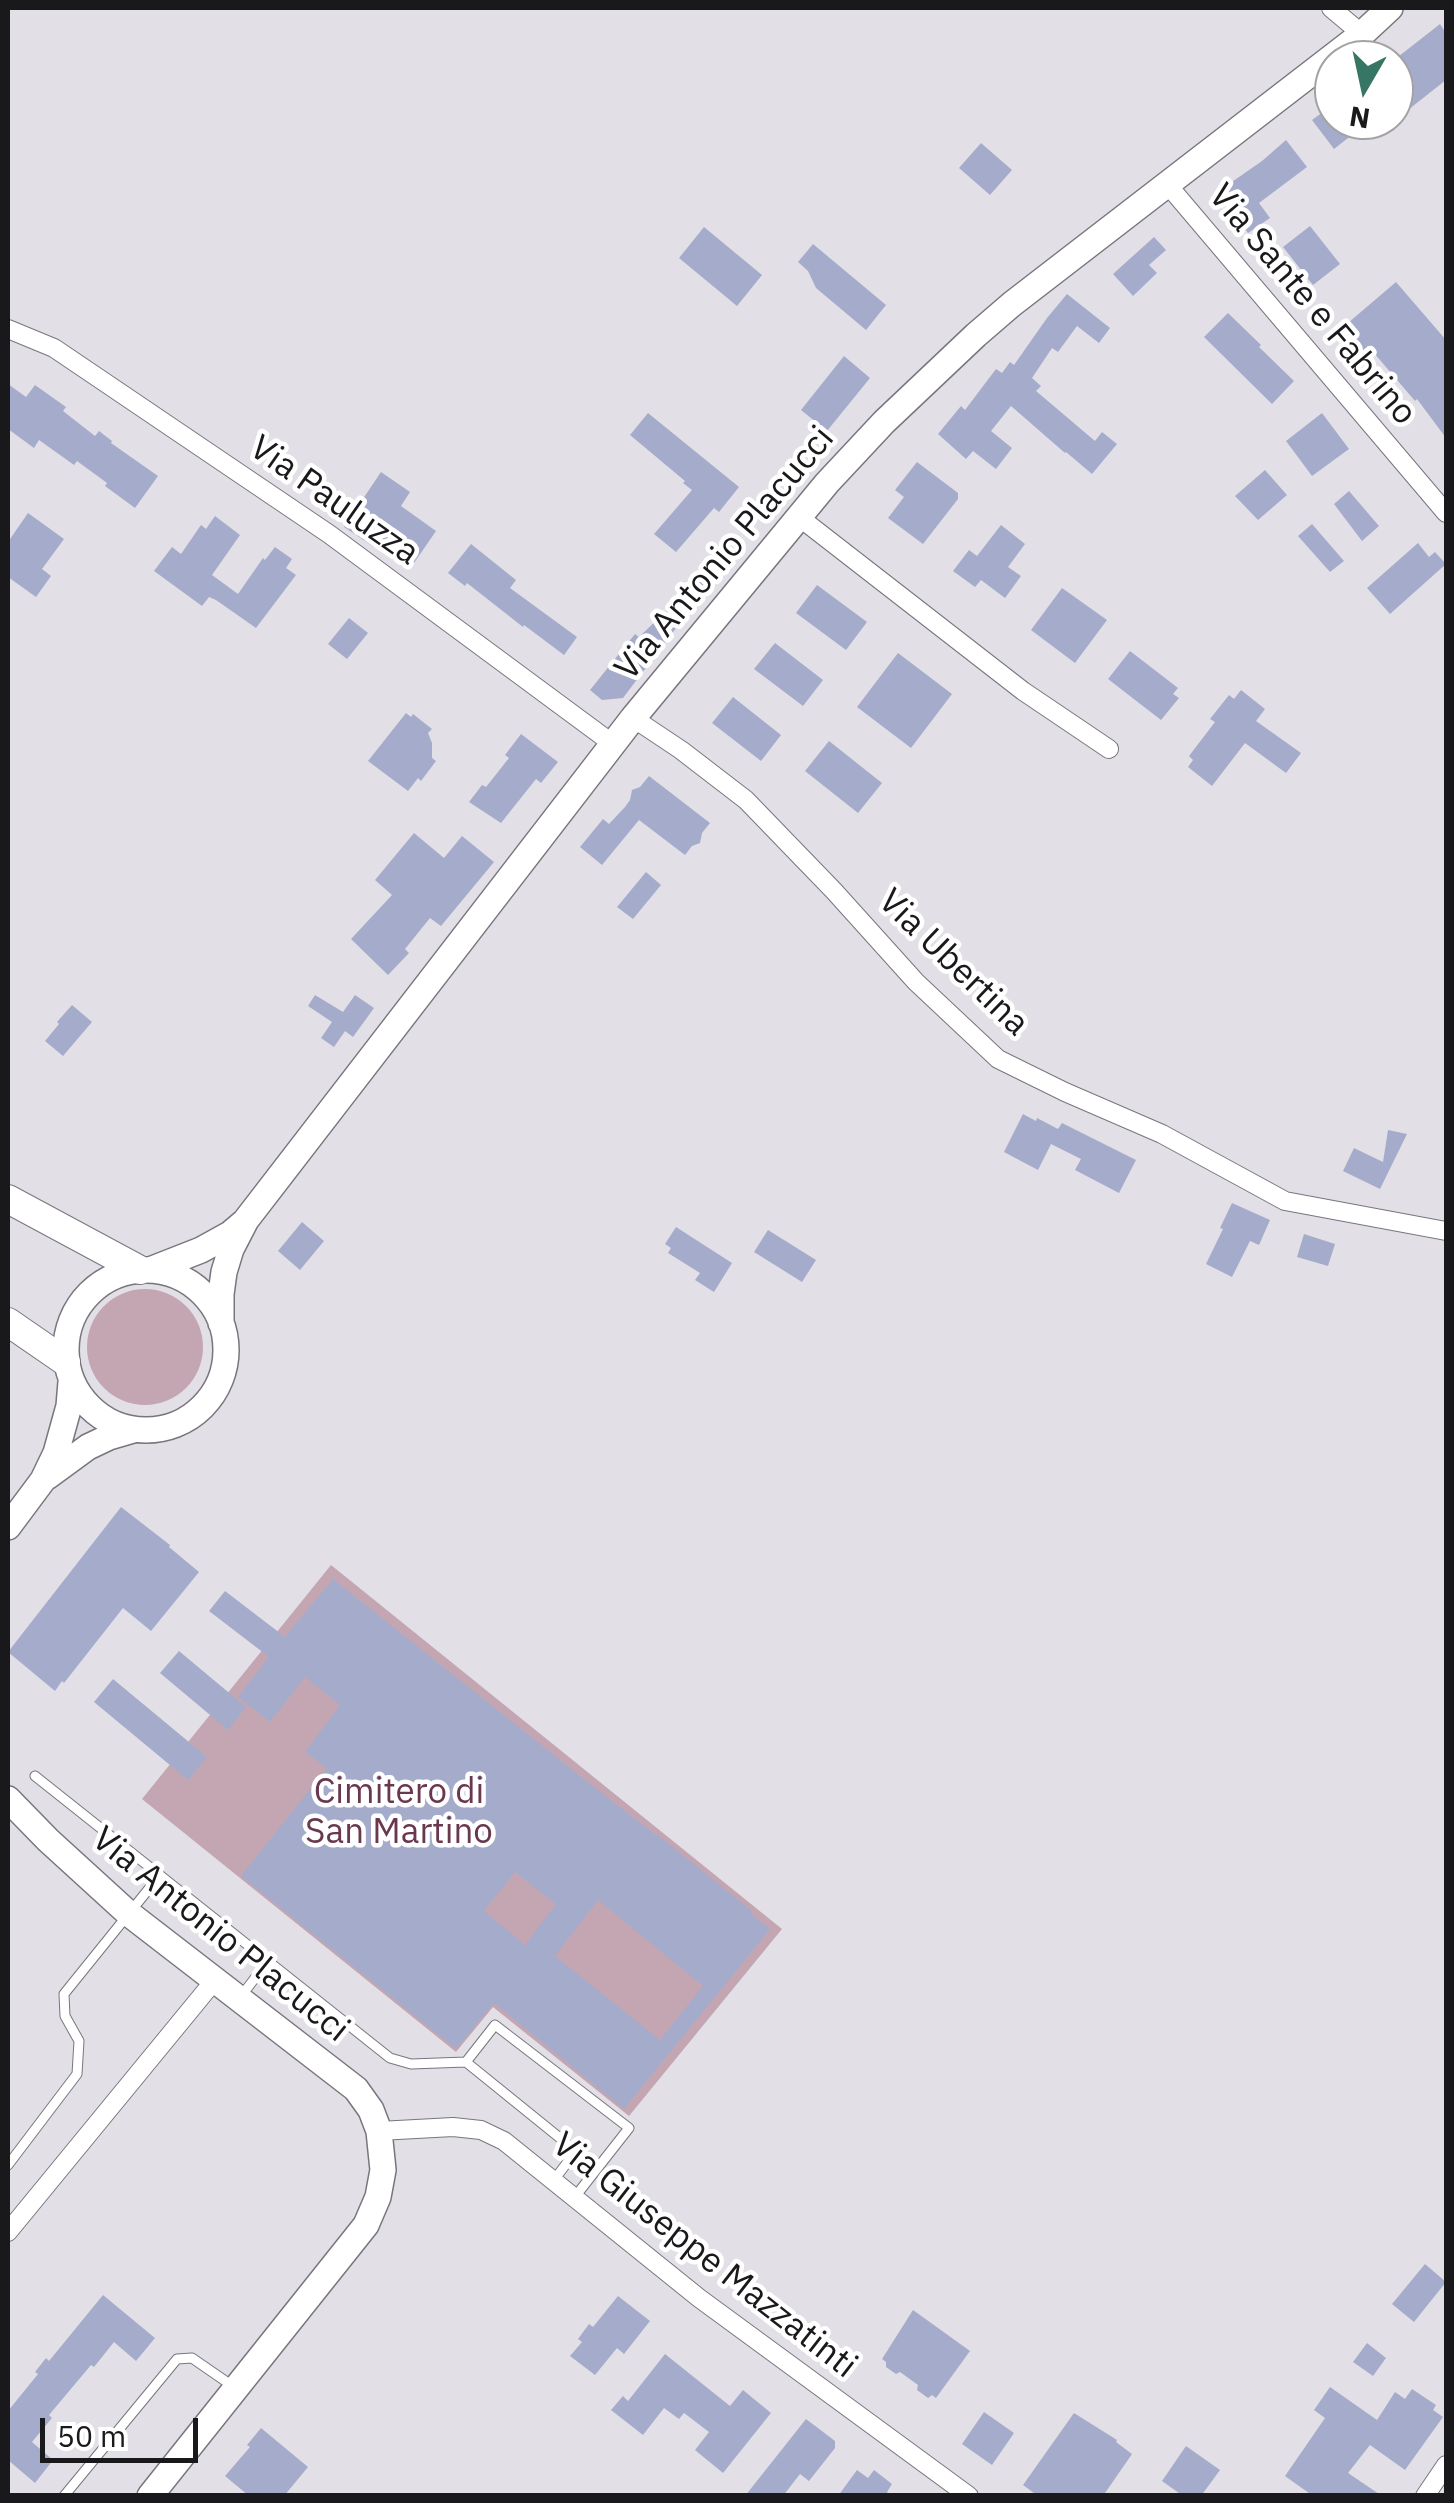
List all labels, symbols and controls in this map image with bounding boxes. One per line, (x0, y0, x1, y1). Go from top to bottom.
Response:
north arrow (1314, 40, 1414, 140)
text: N (1347, 98, 1372, 138)
street label: Via Sante e Fabrino (1199, 176, 1425, 434)
street label: Via Antonio Placucci (607, 419, 843, 689)
street label: Via Pauluzza (241, 427, 427, 575)
street label: Via Ubertina (869, 881, 1037, 1045)
park label: Cimitero di San Martino (305, 1772, 493, 1854)
street label: Via Antonio Placucci (83, 1819, 357, 2051)
street label: Via Giuseppe Mazzatinti (544, 2124, 864, 2388)
scale bar (45, 2398, 202, 2460)
text: 50 m (57, 2416, 126, 2455)

